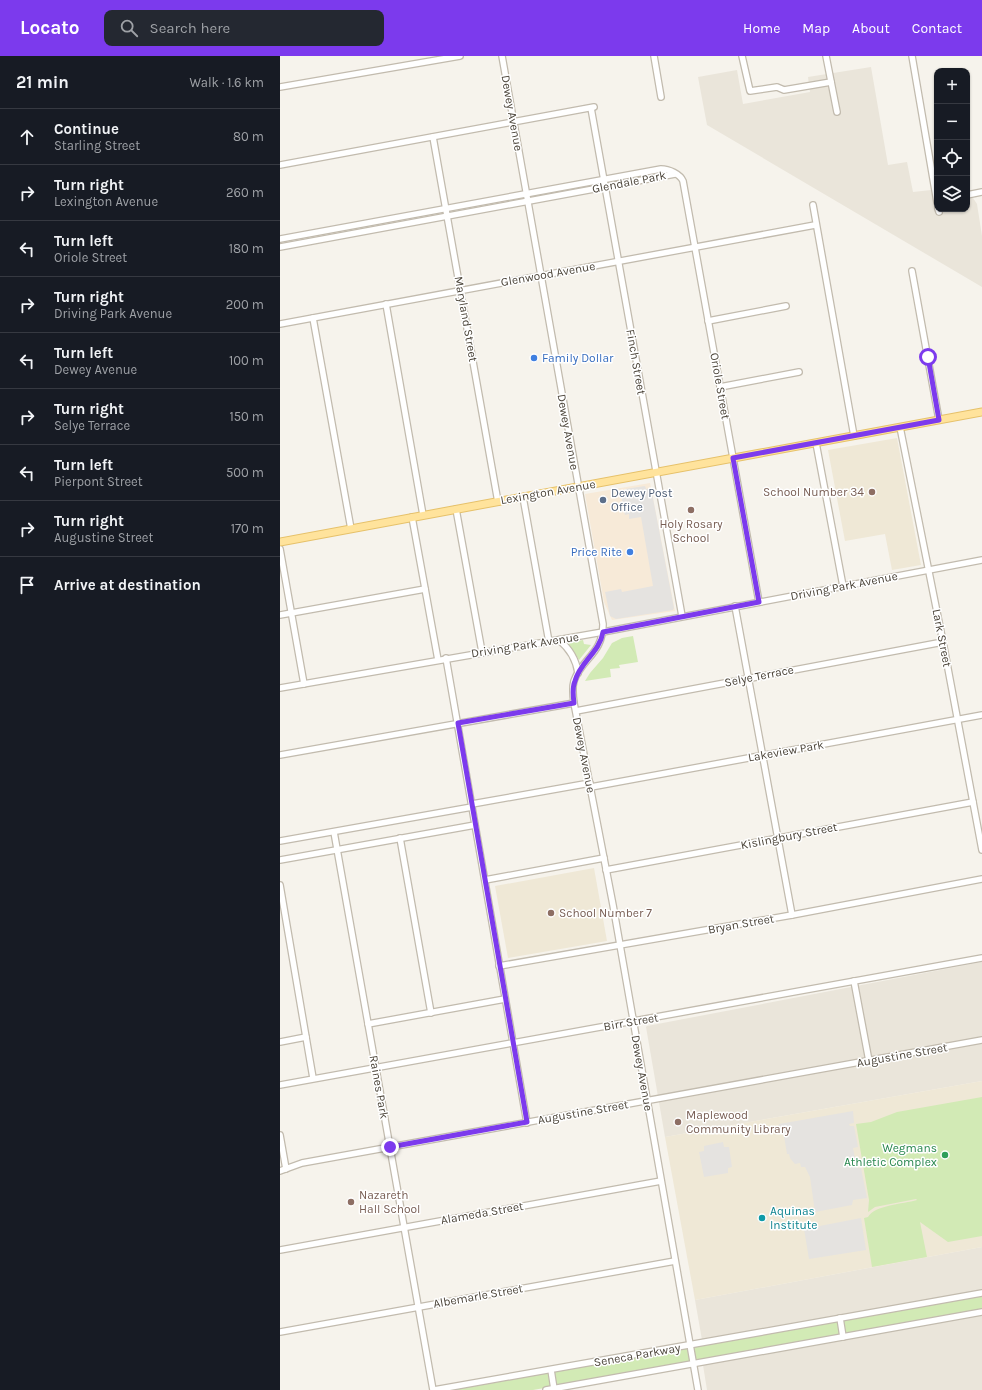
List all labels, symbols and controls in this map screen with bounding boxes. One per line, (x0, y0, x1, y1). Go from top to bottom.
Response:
search box (104, 10, 384, 46)
text: Locato (20, 17, 80, 39)
icon: search (118, 17, 140, 39)
text: Search here (150, 19, 230, 37)
text: Home (743, 20, 780, 37)
text: Map (802, 20, 830, 37)
text: About (852, 20, 890, 37)
text: Contact (912, 20, 962, 37)
map controls (934, 68, 970, 212)
button: + (934, 68, 970, 104)
text: 21 min (16, 72, 69, 92)
street label: Dewey Avenue (498, 74, 526, 152)
text: Walk · 1.6 km (190, 75, 264, 90)
button: − (934, 104, 970, 140)
text: Continue (54, 120, 119, 138)
icon: ahead (16, 126, 38, 148)
text: 80 m (233, 129, 264, 144)
text: Starling Street (54, 138, 140, 153)
button: locate (934, 140, 970, 176)
street label: Glendale Park (591, 168, 667, 196)
text: Turn right (54, 176, 124, 194)
button: layers (934, 176, 970, 212)
icon: right (16, 182, 38, 204)
text: 260 m (226, 185, 264, 200)
text: Lexington Avenue (54, 194, 158, 209)
text: Turn left (54, 232, 113, 250)
icon: left (16, 238, 38, 260)
text: 180 m (229, 241, 264, 256)
text: Oriole Street (54, 250, 127, 265)
street label: Glenwood Avenue (500, 259, 596, 289)
street label: Maryland Street (452, 275, 481, 363)
text: Turn right (54, 288, 124, 306)
icon: right (16, 294, 38, 316)
text: 200 m (226, 297, 264, 312)
text: Driving Park Avenue (54, 306, 172, 321)
street label: Finch Street (623, 328, 649, 396)
text: Turn left (54, 344, 113, 362)
route start (919, 348, 937, 366)
icon: left (16, 350, 38, 372)
place label: Family Dollar (542, 351, 614, 365)
street label: Oriole Street (707, 352, 733, 421)
text: 100 m (229, 353, 264, 368)
marker: Family Dollar (529, 353, 539, 363)
text: Dewey Avenue (54, 362, 137, 377)
street label: Dewey Avenue (554, 393, 582, 471)
text: Turn right (54, 400, 124, 418)
icon: right (16, 406, 38, 428)
text: 150 m (229, 409, 264, 424)
text: Selye Terrace (54, 418, 130, 433)
text: Turn left (54, 456, 113, 474)
icon: left (16, 462, 38, 484)
text: 500 m (226, 465, 264, 480)
text: Pierpont Street (54, 474, 143, 489)
street label: Lexington Avenue (499, 477, 597, 507)
place label: School Number 34 (763, 485, 864, 499)
place label: Dewey Post Office (611, 486, 673, 514)
marker: School Number 34 (867, 487, 877, 497)
marker: Dewey Post Office (598, 495, 608, 505)
marker: Holy Rosary School (686, 505, 696, 515)
text: Turn right (54, 512, 124, 530)
place label: Holy Rosary School (659, 517, 723, 545)
icon: right (16, 518, 38, 540)
text: 170 m (231, 521, 264, 536)
text: Augustine Street (54, 530, 153, 545)
place label: Price Rite (571, 545, 622, 559)
marker: Price Rite (625, 547, 635, 557)
street label: Driving Park Avenue (789, 569, 899, 603)
icon: arrive (16, 574, 38, 596)
text: Arrive at destination (54, 576, 201, 594)
street label: Lark Street (929, 608, 955, 669)
street label: Driving Park Avenue (470, 630, 580, 660)
street label: Selye Terrace (723, 662, 795, 690)
street label: Dewey Avenue (570, 716, 598, 794)
street label: Lakeview Park (747, 737, 825, 765)
street label: Kislingbury Street (739, 820, 839, 852)
place label: School Number 7 (559, 906, 652, 920)
marker: School Number 7 (546, 908, 556, 918)
street label: Bryan Street (707, 911, 776, 937)
street label: Birr Street (602, 1010, 660, 1034)
street label: Dewey Avenue (628, 1034, 656, 1112)
street label: Augustine Street (856, 1040, 949, 1070)
street label: Raines Park (367, 1054, 392, 1120)
street label: Augustine Street (537, 1097, 630, 1127)
place label: Maplewood Community Library (686, 1108, 791, 1136)
marker: Maplewood Community Library (673, 1117, 683, 1127)
route end (381, 1138, 399, 1156)
place label: Wegmans Athletic Complex (844, 1141, 937, 1169)
marker: Wegmans Athletic Complex (940, 1150, 950, 1160)
place label: Nazareth Hall School (359, 1188, 420, 1216)
marker: Nazareth Hall School (346, 1197, 356, 1207)
street label: Alameda Street (440, 1199, 525, 1227)
place label: Aquinas Institute (770, 1204, 817, 1232)
marker: Aquinas Institute (757, 1213, 767, 1223)
street label: Albemarle Street (432, 1281, 525, 1311)
street label: Seneca Parkway (593, 1340, 682, 1370)

